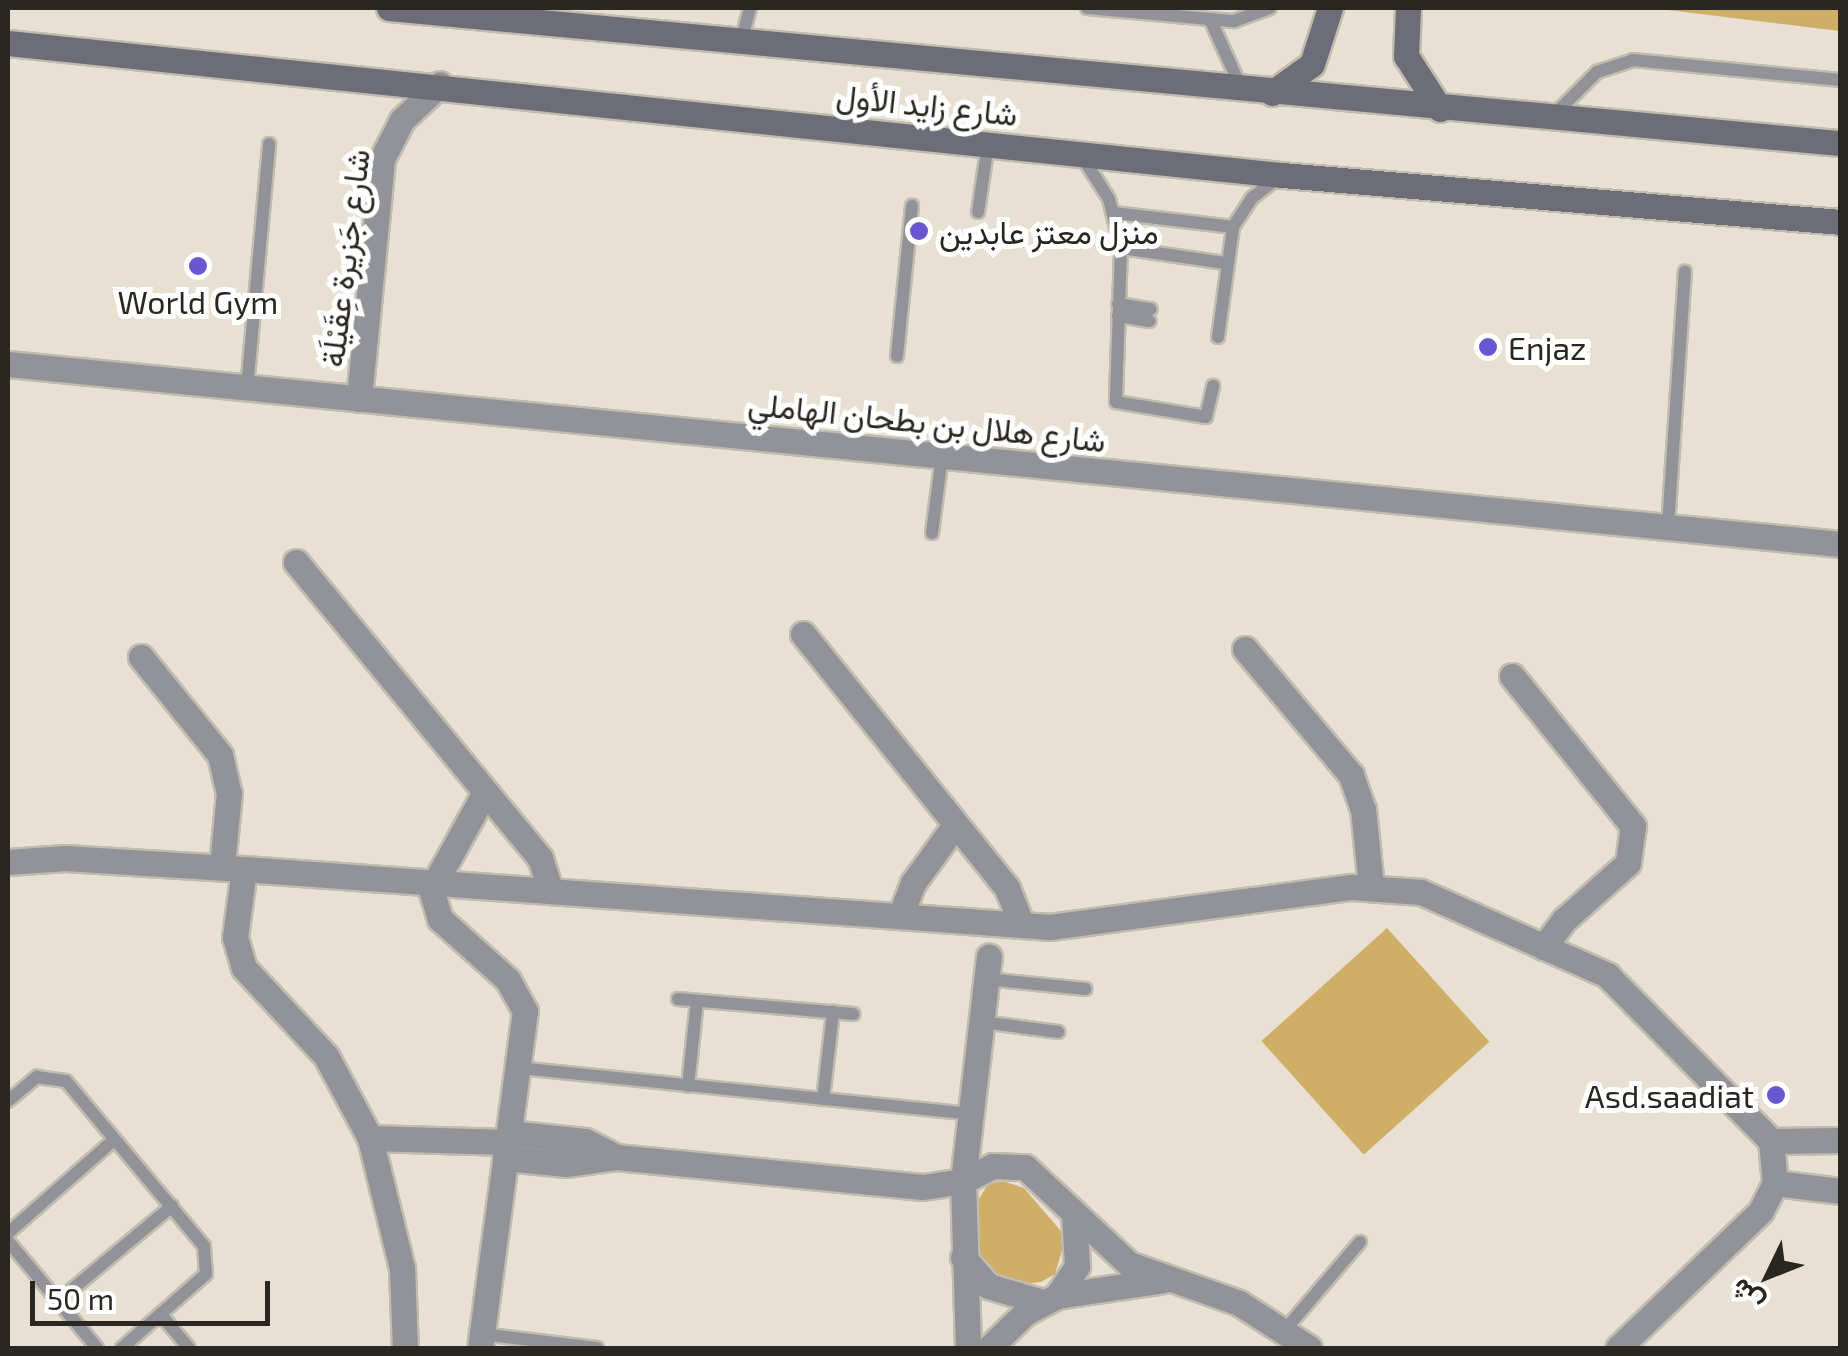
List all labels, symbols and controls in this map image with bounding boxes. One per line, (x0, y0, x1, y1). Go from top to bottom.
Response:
street label: شارع زايد الأول (834, 75, 1020, 133)
street label: شارع جَزيرة عِقَيْلَة (312, 147, 376, 369)
place label: منزل معتز عابدين (939, 212, 1159, 250)
marker: منزل معتز عابدين (908, 220, 930, 242)
marker: World Gym (187, 255, 209, 277)
place label: World Gym (118, 282, 278, 320)
place label: Enjaz (1508, 328, 1586, 366)
marker: Enjaz (1477, 336, 1499, 358)
street label: شارع هلال بن بطحان الهاملي (746, 383, 1108, 459)
place label: Asd.saadiat (1585, 1076, 1754, 1114)
marker: Asd.saadiat (1763, 1082, 1789, 1108)
north arrow (1718, 1226, 1818, 1326)
scale bar (35, 1261, 275, 1323)
text: ش (1722, 1273, 1770, 1320)
text: 50 m (47, 1280, 114, 1316)

